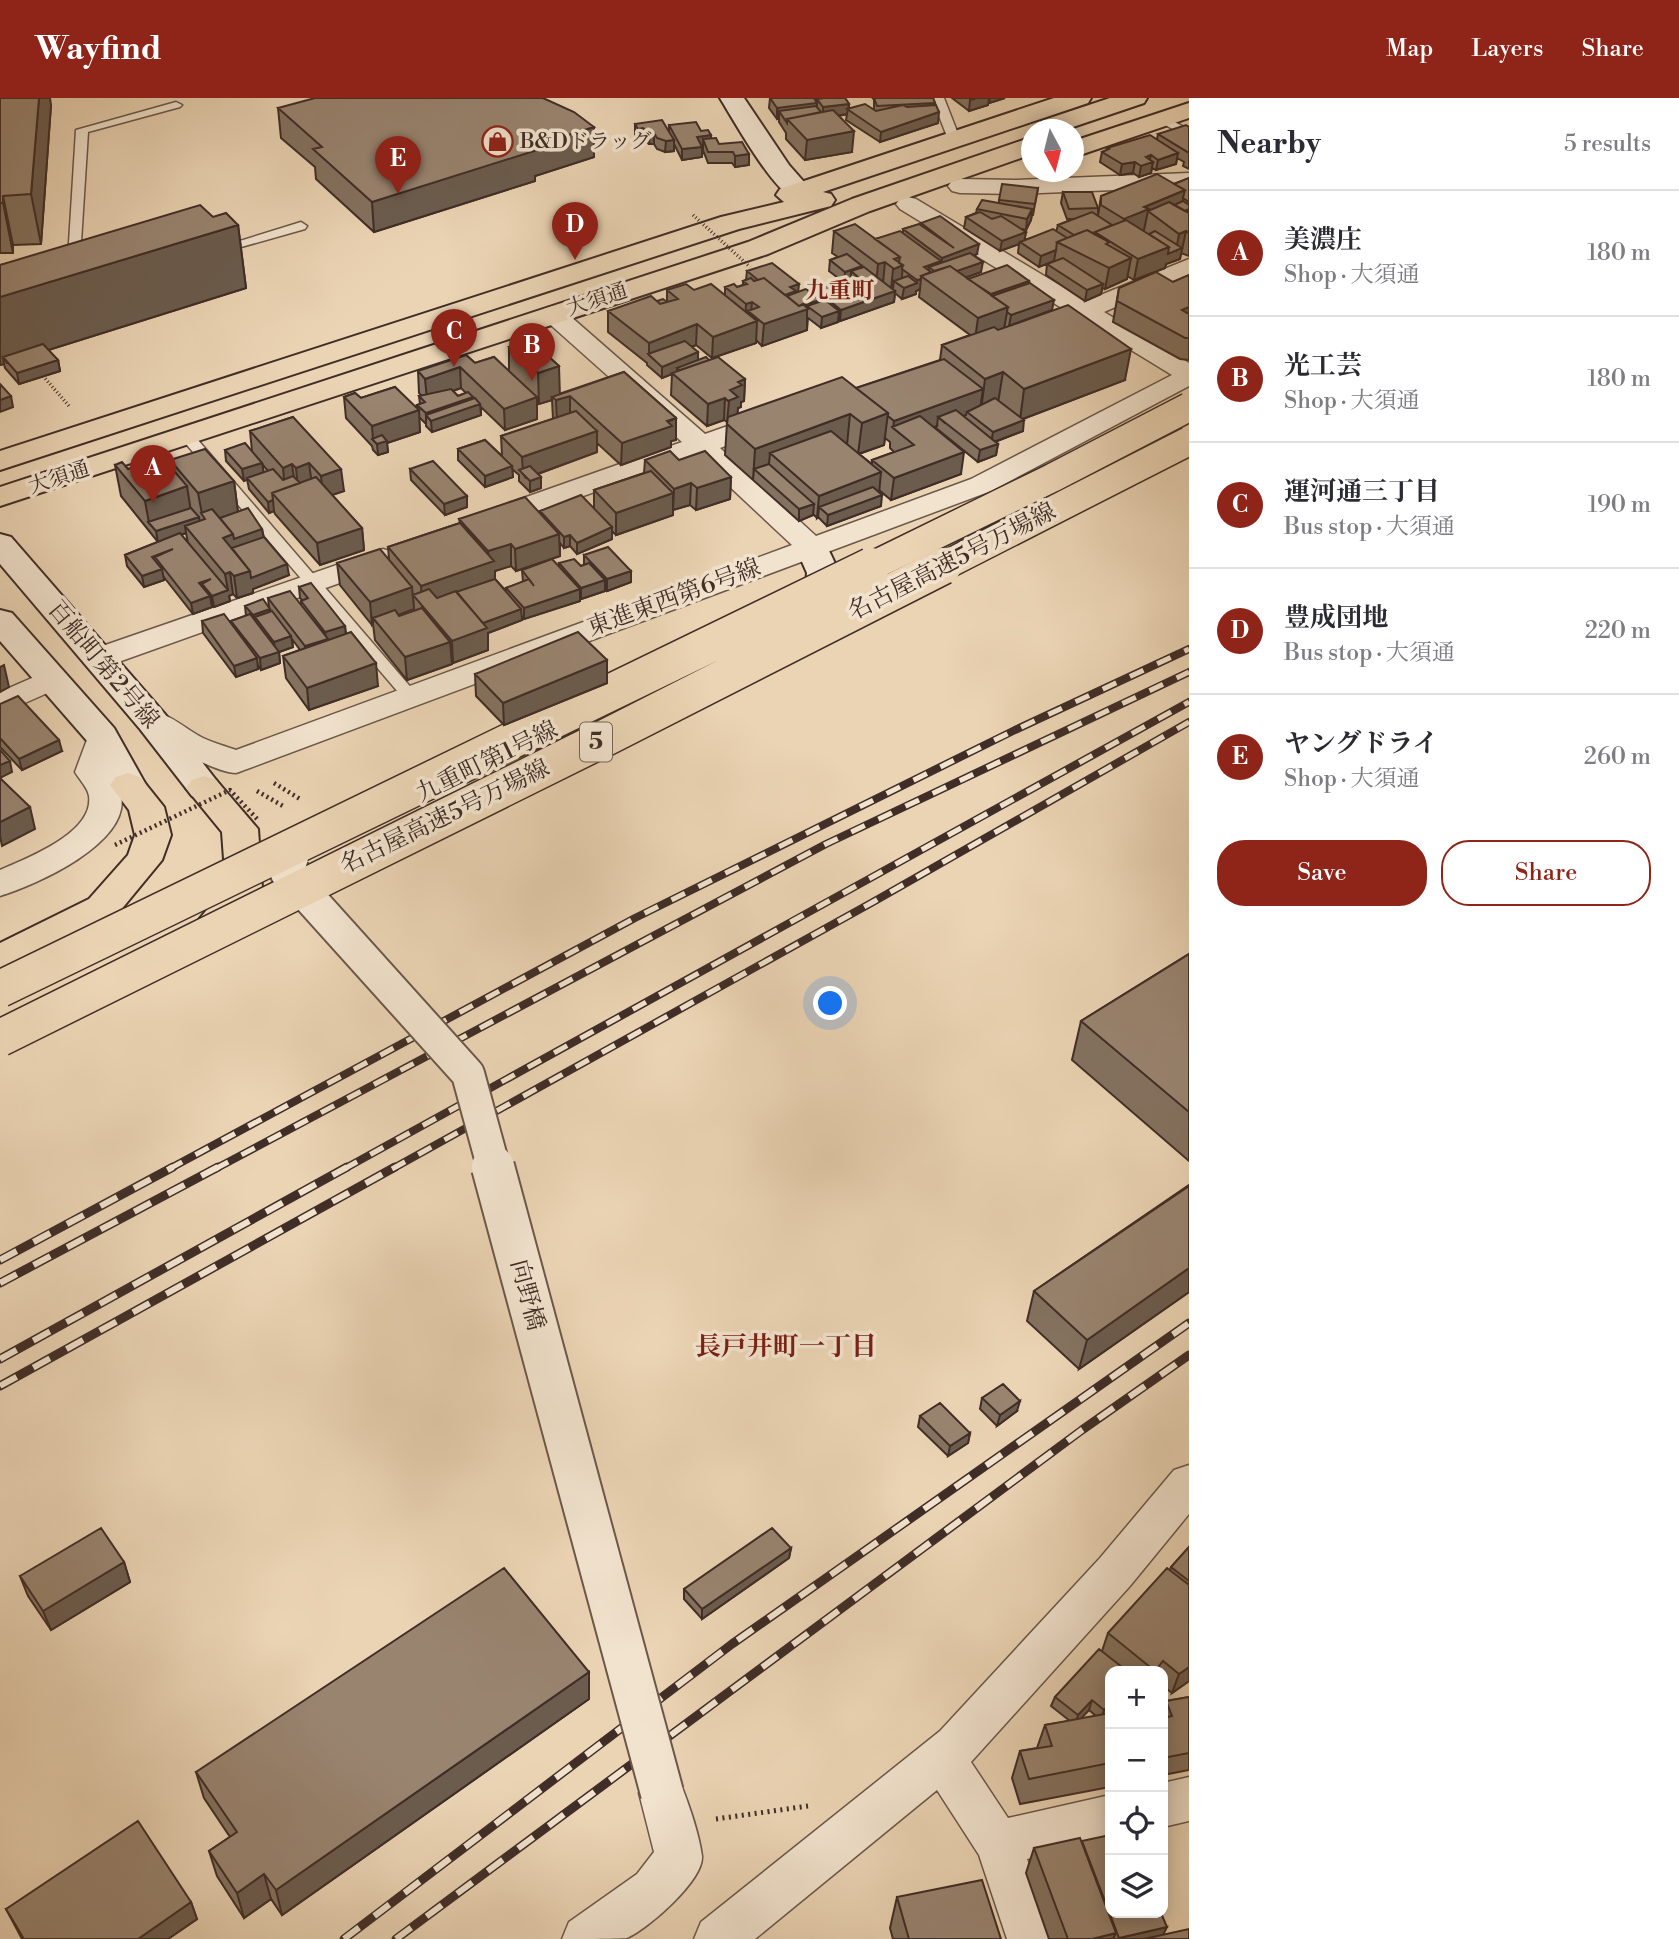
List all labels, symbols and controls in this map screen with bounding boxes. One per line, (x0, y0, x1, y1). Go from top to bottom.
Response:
text: Wayfind (35, 29, 162, 70)
text: Map (1386, 34, 1433, 64)
text: Layers (1471, 34, 1543, 64)
text: Share (1581, 34, 1644, 64)
north arrow (1021, 119, 1084, 182)
shop icon: B&Dドラッグ (480, 125, 514, 159)
text: Nearby (1217, 125, 1321, 163)
place label: B&Dドラッグ (519, 129, 651, 155)
text: 5 results (1564, 130, 1651, 158)
pin: E (375, 136, 421, 194)
pin: D (552, 202, 598, 260)
text: 美濃庄 (1284, 224, 1362, 256)
text: A (1232, 239, 1248, 267)
text: 180 m (1587, 239, 1651, 267)
text: Shop · 大須通 (1284, 261, 1419, 289)
district label: 九重町 (806, 277, 875, 305)
street label: 大須通 (563, 278, 631, 322)
pin: C (431, 309, 477, 367)
pin: B (509, 323, 555, 381)
text: 光工芸 (1284, 350, 1362, 382)
text: B (1231, 365, 1249, 393)
text: 180 m (1587, 365, 1651, 393)
text: Shop · 大須通 (1284, 387, 1419, 415)
pin: A (130, 445, 176, 503)
street label: 大須通 (25, 456, 93, 500)
text: 運河通三丁目 (1284, 476, 1440, 508)
text: C (1232, 491, 1248, 519)
text: 190 m (1588, 491, 1651, 519)
street label: 名古屋高速5号万場線 (843, 497, 1061, 627)
text: Bus stop · 大須通 (1284, 513, 1455, 541)
street label: 東進東西第6号線 (583, 553, 765, 643)
street label: 百船町第2号線 (41, 595, 165, 735)
text: 豊成団地 (1284, 602, 1388, 634)
text: D (1231, 617, 1249, 645)
text: 220 m (1585, 617, 1651, 645)
text: Bus stop · 大須通 (1284, 639, 1455, 667)
street label: 九重町第1号線 (411, 715, 563, 809)
road number: 5 (580, 722, 612, 762)
text: ヤングドライ (1284, 728, 1438, 760)
text: E (1232, 743, 1248, 771)
text: 260 m (1584, 743, 1651, 771)
street label: 名古屋高速5号万場線 (335, 753, 555, 881)
text: Shop · 大須通 (1284, 765, 1419, 793)
button: Save (1217, 840, 1427, 906)
button: Share (1441, 840, 1651, 906)
your location (813, 986, 847, 1020)
street label: 向野橋 (503, 1256, 551, 1334)
district label: 長戸井町一丁目 (695, 1331, 877, 1363)
map controls (1105, 1666, 1168, 1918)
button: + (1105, 1666, 1168, 1729)
button: − (1105, 1729, 1168, 1792)
button: locate (1105, 1792, 1168, 1855)
button: layers (1105, 1855, 1168, 1918)

